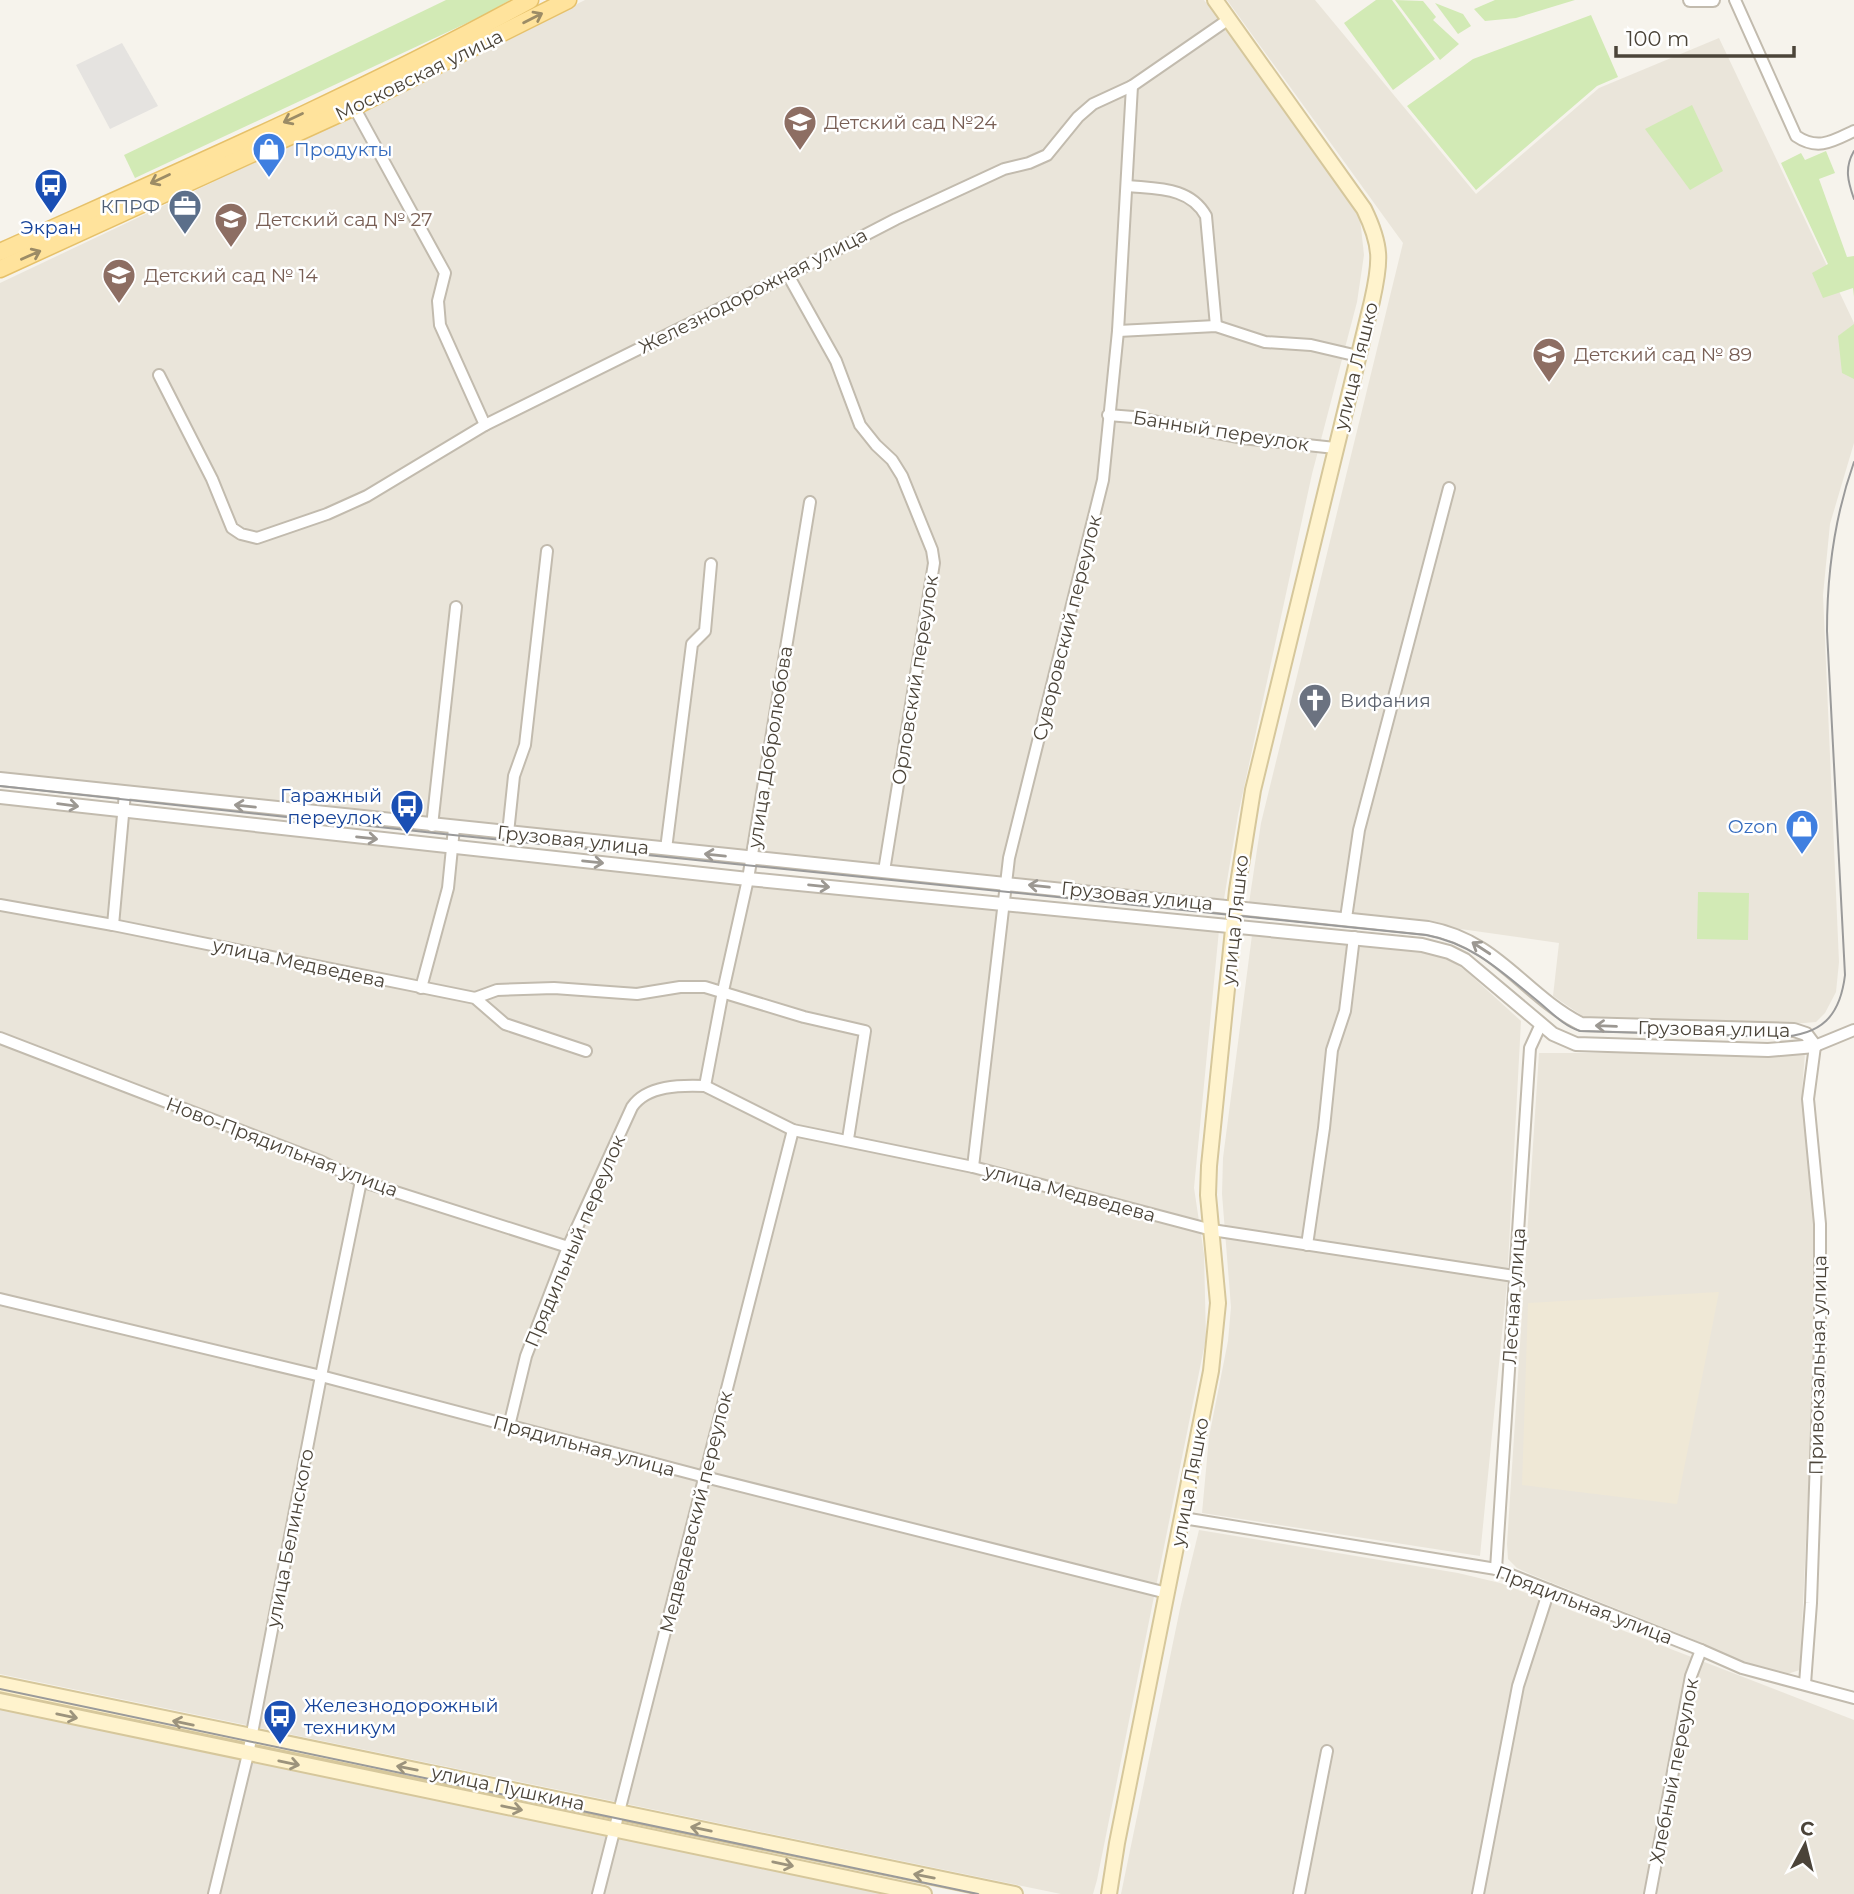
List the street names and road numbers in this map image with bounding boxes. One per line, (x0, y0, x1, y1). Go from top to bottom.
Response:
street label: Московская улица (331, 24, 507, 126)
street label: Железнодорожная улица (635, 223, 871, 359)
street label: улица Ляшко (1329, 300, 1383, 433)
street label: Банный переулок (1131, 406, 1311, 456)
street label: Суворовский переулок (1028, 513, 1106, 743)
street label: Орловский переулок (887, 573, 943, 787)
street label: улица Добролюбова (742, 644, 797, 851)
street label: Грузовая улица (496, 821, 650, 859)
street label: улица Ляшко (1217, 854, 1253, 987)
street label: Грузовая улица (1060, 877, 1214, 915)
street label: улица Медведева (209, 933, 388, 993)
street label: Грузовая улица (1638, 1016, 1790, 1042)
street label: Ново-Прядильная улица (163, 1092, 401, 1202)
street label: Прядильный переулок (520, 1131, 630, 1351)
street label: улица Медведева (981, 1159, 1158, 1227)
street label: Лесная улица (1498, 1227, 1530, 1365)
street label: Привокзальная улица (1805, 1255, 1831, 1475)
street label: Медведевский переулок (655, 1389, 737, 1635)
street label: Прядильная улица (490, 1411, 678, 1481)
street label: улица Ляшко (1166, 1415, 1214, 1550)
street label: улица Белинского (261, 1447, 319, 1630)
street label: Прядильная улица (1492, 1561, 1676, 1649)
street label: Хлебный переулок (1645, 1676, 1703, 1866)
street label: улица Пушкина (428, 1760, 587, 1815)

